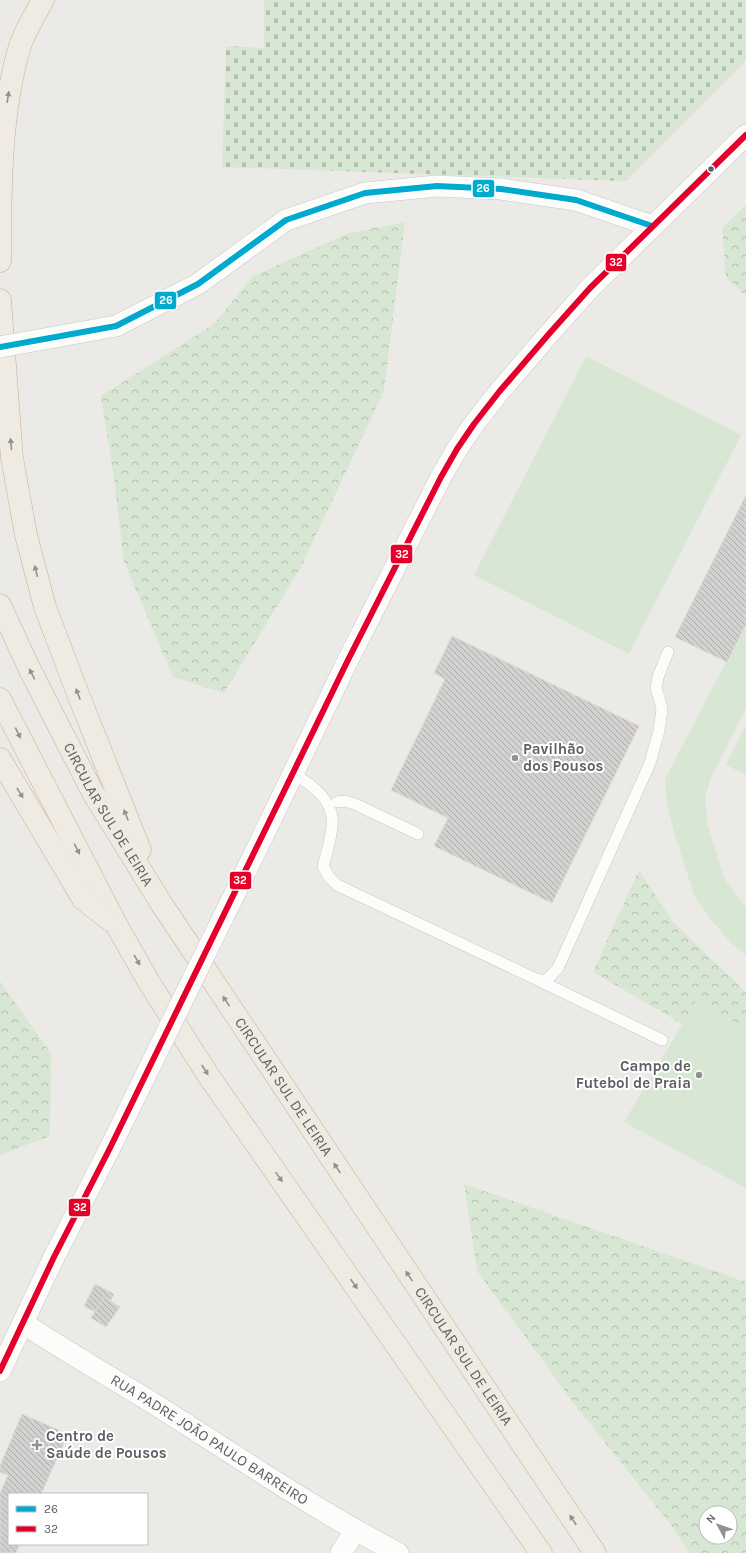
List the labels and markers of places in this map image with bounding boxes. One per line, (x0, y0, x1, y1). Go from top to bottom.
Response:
unlabelled marker (706, 164, 716, 174)
place label: Pavilhão dos Pousos (523, 740, 603, 775)
marker: Pavilhão dos Pousos (510, 753, 520, 763)
place label: Campo de Futebol de Praia (576, 1057, 691, 1092)
marker: Campo de Futebol de Praia (694, 1070, 704, 1080)
place label: Centro de Saúde de Pousos (46, 1427, 167, 1462)
marker: Centro de Saúde de Pousos (31, 1439, 43, 1451)

